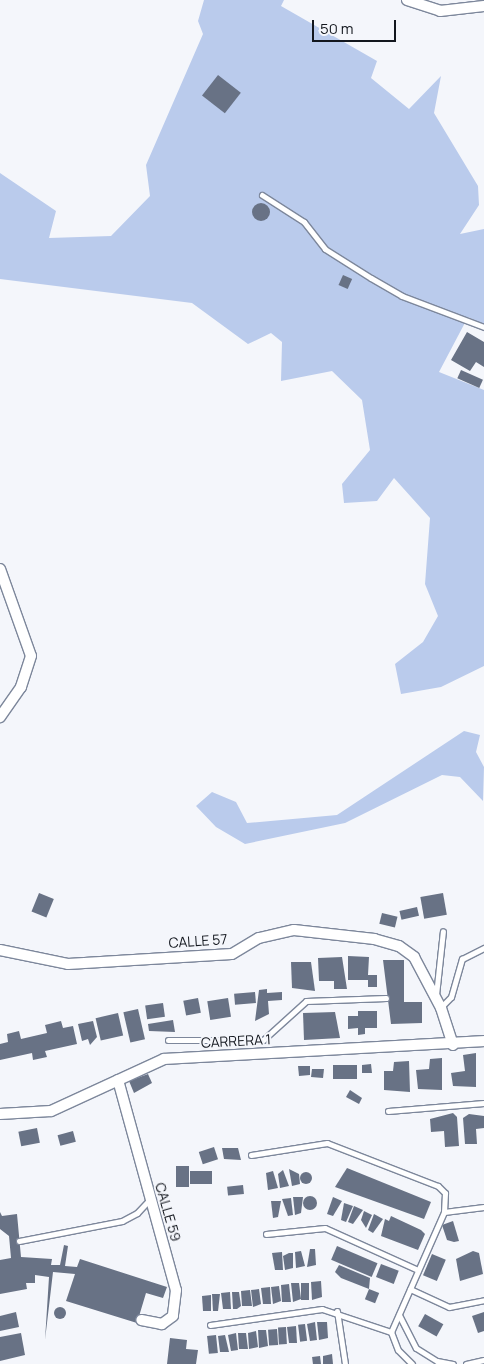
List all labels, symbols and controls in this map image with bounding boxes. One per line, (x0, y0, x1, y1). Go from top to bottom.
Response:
scale bar (314, 10, 398, 42)
text: 50 m (320, 18, 354, 39)
street label: CALLE 57 (168, 931, 228, 951)
street label: CARRERA 1 (201, 1031, 271, 1051)
street label: CALLE 59 (152, 1181, 184, 1243)

